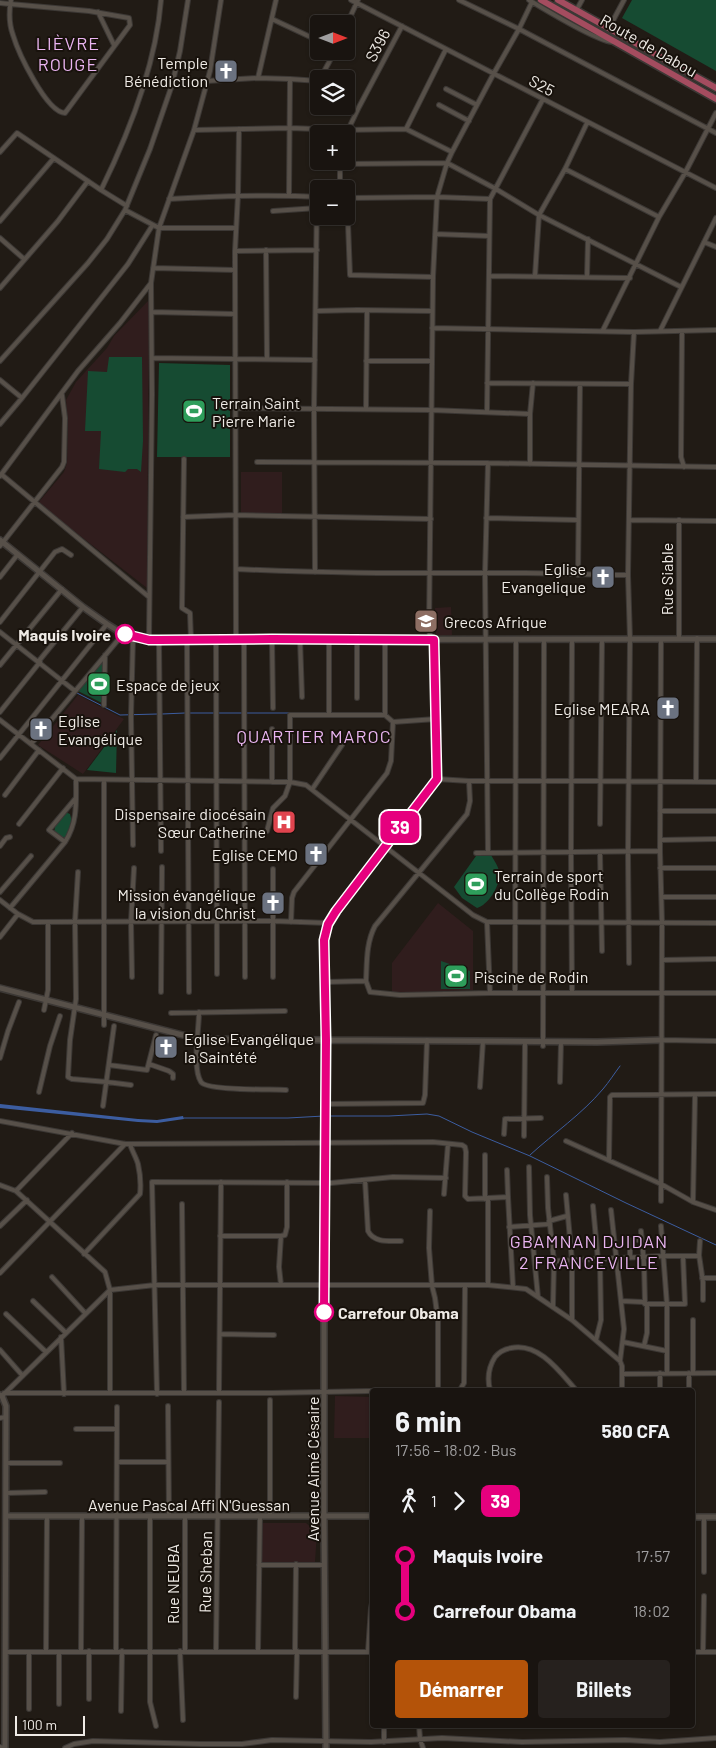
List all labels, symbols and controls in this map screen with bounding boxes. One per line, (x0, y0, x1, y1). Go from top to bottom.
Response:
street label: Route de Dabou (597, 10, 701, 80)
north arrow (310, 15, 355, 60)
map controls (310, 15, 355, 225)
street label: S396 (361, 25, 393, 65)
district label: LIÈVRE ROUGE (36, 32, 100, 75)
place label: Temple Bénédiction (124, 53, 208, 90)
church icon: Temple Bénédiction (213, 58, 239, 84)
button: layers (310, 70, 355, 115)
street label: S25 (526, 70, 558, 100)
button: + (310, 125, 355, 170)
button: − (310, 180, 355, 225)
place label: Terrain Saint Pierre Marie (212, 393, 300, 430)
sports icon: Terrain Saint Pierre Marie (181, 398, 207, 424)
street label: Rue Siable (657, 543, 676, 615)
place label: Eglise Evangelique (501, 559, 586, 596)
church icon: Eglise Evangelique (590, 564, 616, 590)
school or university icon: Grecos Afrique (413, 608, 439, 634)
place label: Grecos Afrique (444, 612, 547, 631)
marker: Maquis Ivoire (115, 624, 135, 644)
place label: Maquis Ivoire (18, 625, 111, 644)
sports icon: Espace de jeux (86, 671, 112, 697)
place label: Espace de jeux (116, 675, 220, 694)
church icon: Eglise MEARA (655, 695, 681, 721)
place label: Eglise MEARA (554, 699, 650, 718)
place label: Eglise Evangélique (58, 711, 143, 748)
church icon: Eglise Evangélique (28, 716, 54, 742)
district label: QUARTIER MAROC (236, 725, 392, 747)
place label: Dispensaire diocésain Sœur Catherine (114, 804, 266, 841)
hospital icon: Dispensaire diocésain Sœur Catherine (271, 809, 297, 835)
line badge: 39 (378, 811, 422, 843)
text: 39 (390, 816, 410, 838)
church icon: Eglise CEMO (303, 841, 329, 867)
place label: Eglise CEMO (212, 845, 298, 864)
place label: Terrain de sport du Collège Rodin (494, 866, 609, 903)
sports icon: Terrain de sport du Collège Rodin (463, 871, 489, 897)
place label: Mission évangélique la vision du Christ (117, 885, 256, 922)
church icon: Mission évangélique la vision du Christ (260, 890, 286, 916)
sports icon: Piscine de Rodin (443, 963, 469, 989)
place label: Piscine de Rodin (474, 967, 588, 986)
place label: Eglise Evangélique la Saintété (184, 1029, 314, 1066)
church icon: Eglise Evangélique la Saintété (153, 1034, 179, 1060)
district label: GBAMNAN DJIDAN 2 FRANCEVILLE (510, 1230, 668, 1273)
marker: Carrefour Obama (314, 1302, 334, 1322)
place label: Carrefour Obama (338, 1303, 459, 1322)
street label: Avenue Aimé Césaire (303, 1397, 322, 1542)
text: 6 min (395, 1404, 461, 1438)
text: 580 CFA (601, 1419, 670, 1442)
text: 17:56 – 18:02 · Bus (395, 1440, 516, 1459)
icon: walk (395, 1487, 423, 1515)
icon: forward (445, 1487, 473, 1515)
text: 39 (491, 1490, 510, 1512)
text: 1 (431, 1491, 437, 1510)
street label: Avenue Pascal Affi N'Guessan (88, 1495, 290, 1514)
street label: Rue Sheban (195, 1531, 215, 1613)
street label: Rue NEUBA (163, 1544, 182, 1624)
text: Maquis Ivoire (433, 1544, 543, 1567)
text: 17:57 (636, 1546, 670, 1565)
text: Carrefour Obama (433, 1599, 576, 1622)
text: 18:02 (633, 1601, 670, 1620)
button: Démarrer (395, 1660, 528, 1718)
button: Billets (538, 1660, 670, 1718)
scale bar (15, 1713, 85, 1736)
text: 100 m (22, 1716, 57, 1733)

